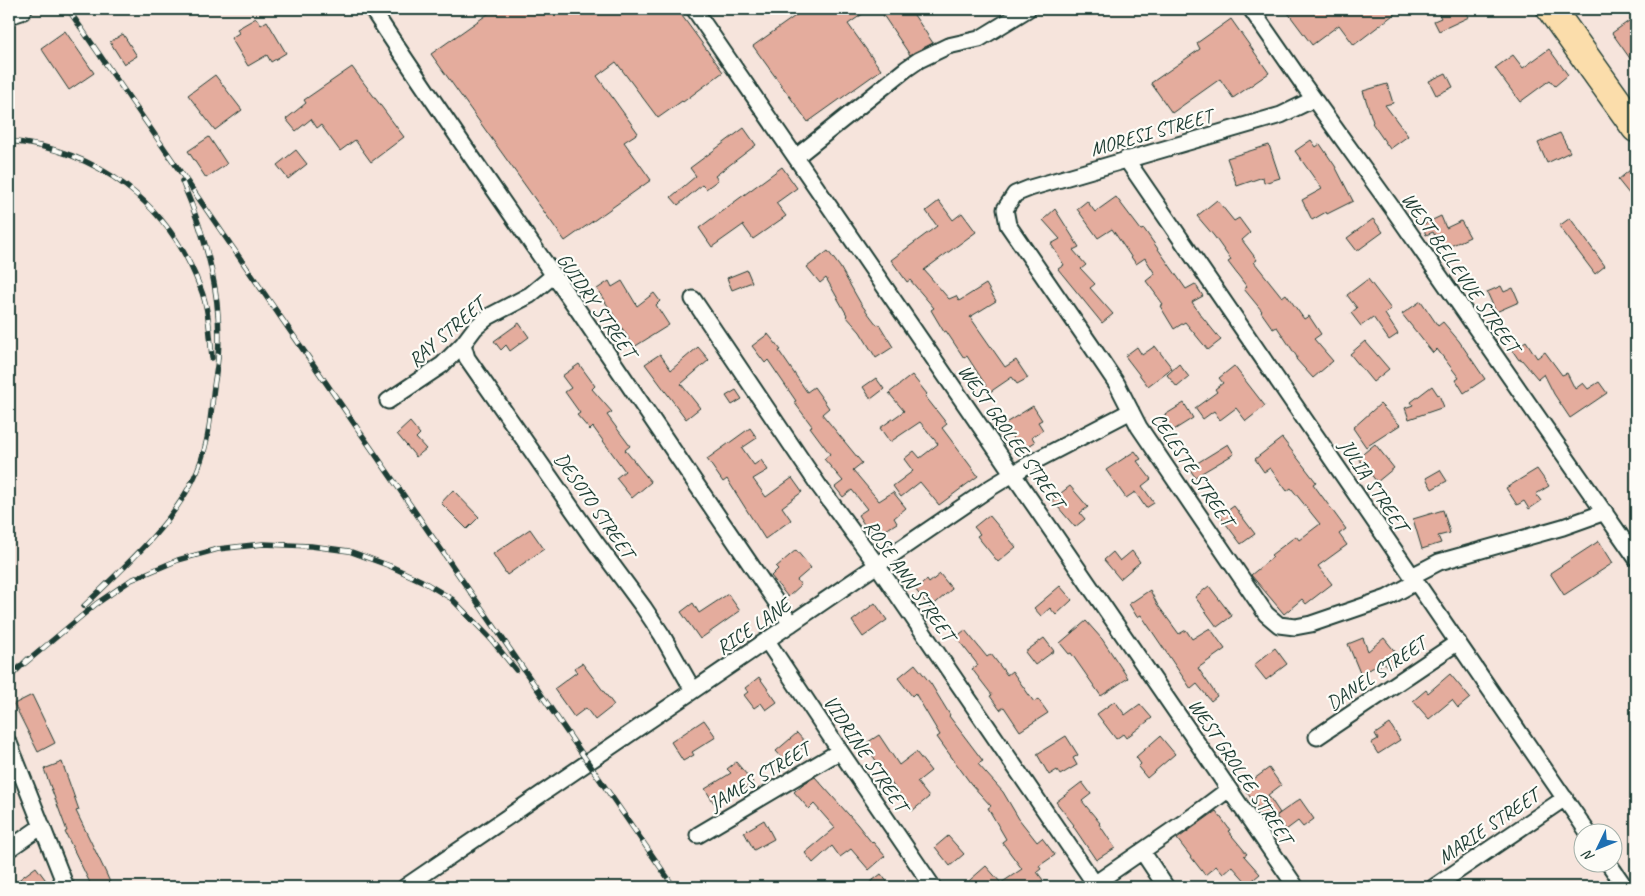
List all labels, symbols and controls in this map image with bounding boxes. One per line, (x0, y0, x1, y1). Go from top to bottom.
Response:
street label: MORESI STREET (1087, 102, 1219, 162)
street label: WEST BELLEVUE STREET (1396, 188, 1528, 361)
street label: GUIDRY STREET (551, 248, 645, 366)
street label: RAY STREET (403, 289, 493, 372)
street label: WEST GROLEE STREET (953, 360, 1073, 516)
street label: CELESTE STREET (1146, 408, 1242, 535)
street label: JULIA STREET (1333, 434, 1416, 540)
street label: DESOTO STREET (549, 447, 642, 566)
street label: ROSE ANN STREET (859, 515, 963, 650)
street label: RICE LANE (711, 591, 797, 660)
street label: DANEL STREET (1322, 629, 1434, 716)
street label: VIDRINE STREET (818, 691, 916, 820)
street label: WEST GROLEE STREET (1183, 694, 1301, 852)
street label: JAMES STREET (703, 734, 818, 817)
street label: MARIE STREET (1433, 781, 1548, 869)
north arrow (1572, 824, 1622, 874)
text: N (1578, 846, 1598, 865)

